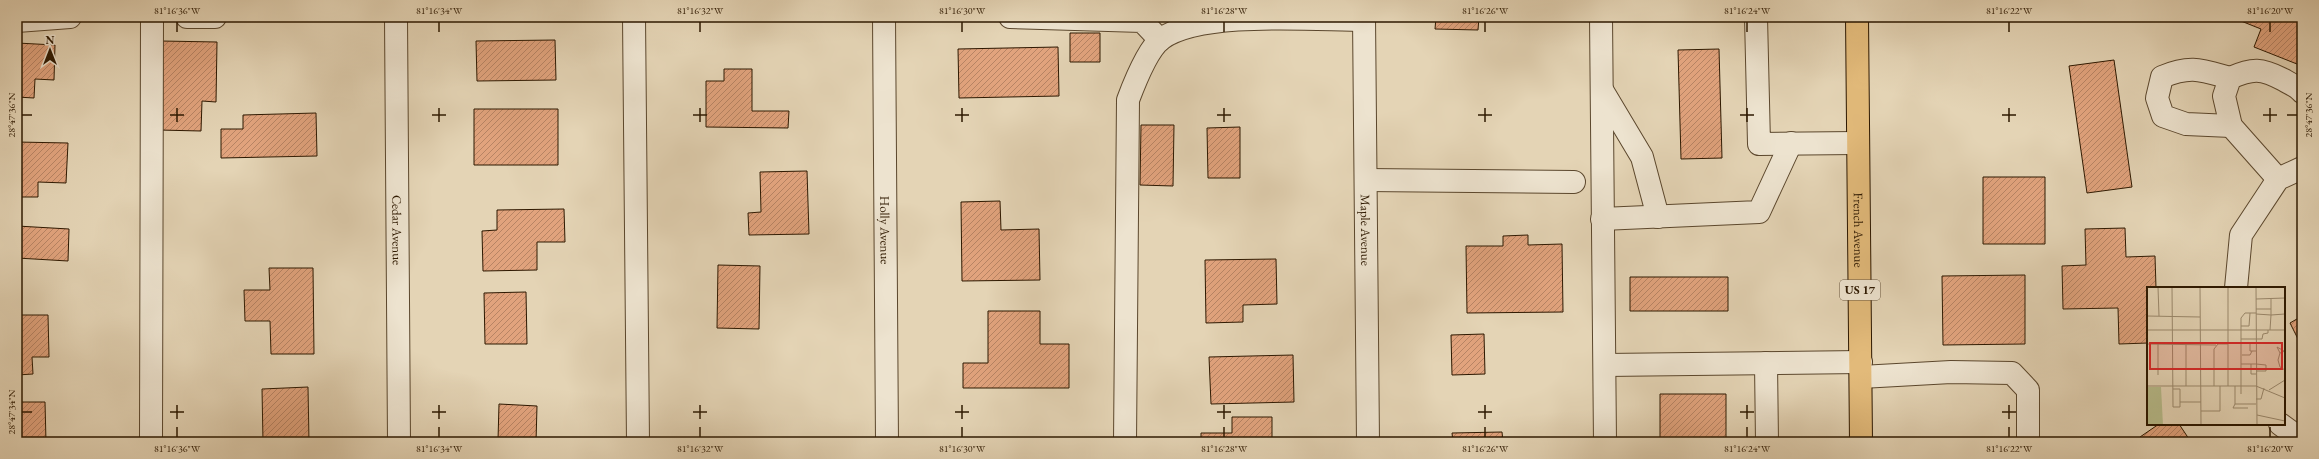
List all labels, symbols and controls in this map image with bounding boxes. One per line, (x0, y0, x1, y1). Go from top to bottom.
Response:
text: 81°16'36"W (154, 4, 201, 17)
text: 81°16'34"W (416, 4, 463, 17)
text: 81°16'32"W (677, 4, 724, 17)
text: 81°16'30"W (939, 4, 986, 17)
text: 81°16'28"W (1201, 4, 1248, 17)
text: 81°16'26"W (1462, 4, 1509, 17)
text: 81°16'24"W (1724, 4, 1771, 17)
text: 81°16'22"W (1986, 4, 2033, 17)
text: 81°16'20"W (2247, 4, 2294, 17)
north arrow (30, 30, 70, 70)
text: N (46, 33, 55, 47)
text: 28°47'36"N (5, 92, 18, 137)
text: 28°47'36"N (2302, 92, 2315, 137)
street label: French Avenue (1850, 192, 1868, 268)
street label: Maple Avenue (1357, 194, 1375, 266)
street label: Cedar Avenue (389, 195, 406, 265)
street label: Holly Avenue (877, 196, 894, 264)
road number: US 17 (1840, 280, 1880, 300)
inset map (2147, 287, 2285, 425)
text: 28°47'34"N (5, 389, 18, 434)
text: 81°16'36"W (154, 442, 201, 455)
text: 81°16'34"W (416, 442, 463, 455)
text: 81°16'32"W (677, 442, 724, 455)
text: 81°16'30"W (939, 442, 986, 455)
text: 81°16'28"W (1201, 442, 1248, 455)
text: 81°16'26"W (1462, 442, 1509, 455)
text: 81°16'24"W (1724, 442, 1771, 455)
text: 81°16'22"W (1986, 442, 2033, 455)
text: 81°16'20"W (2247, 442, 2294, 455)

